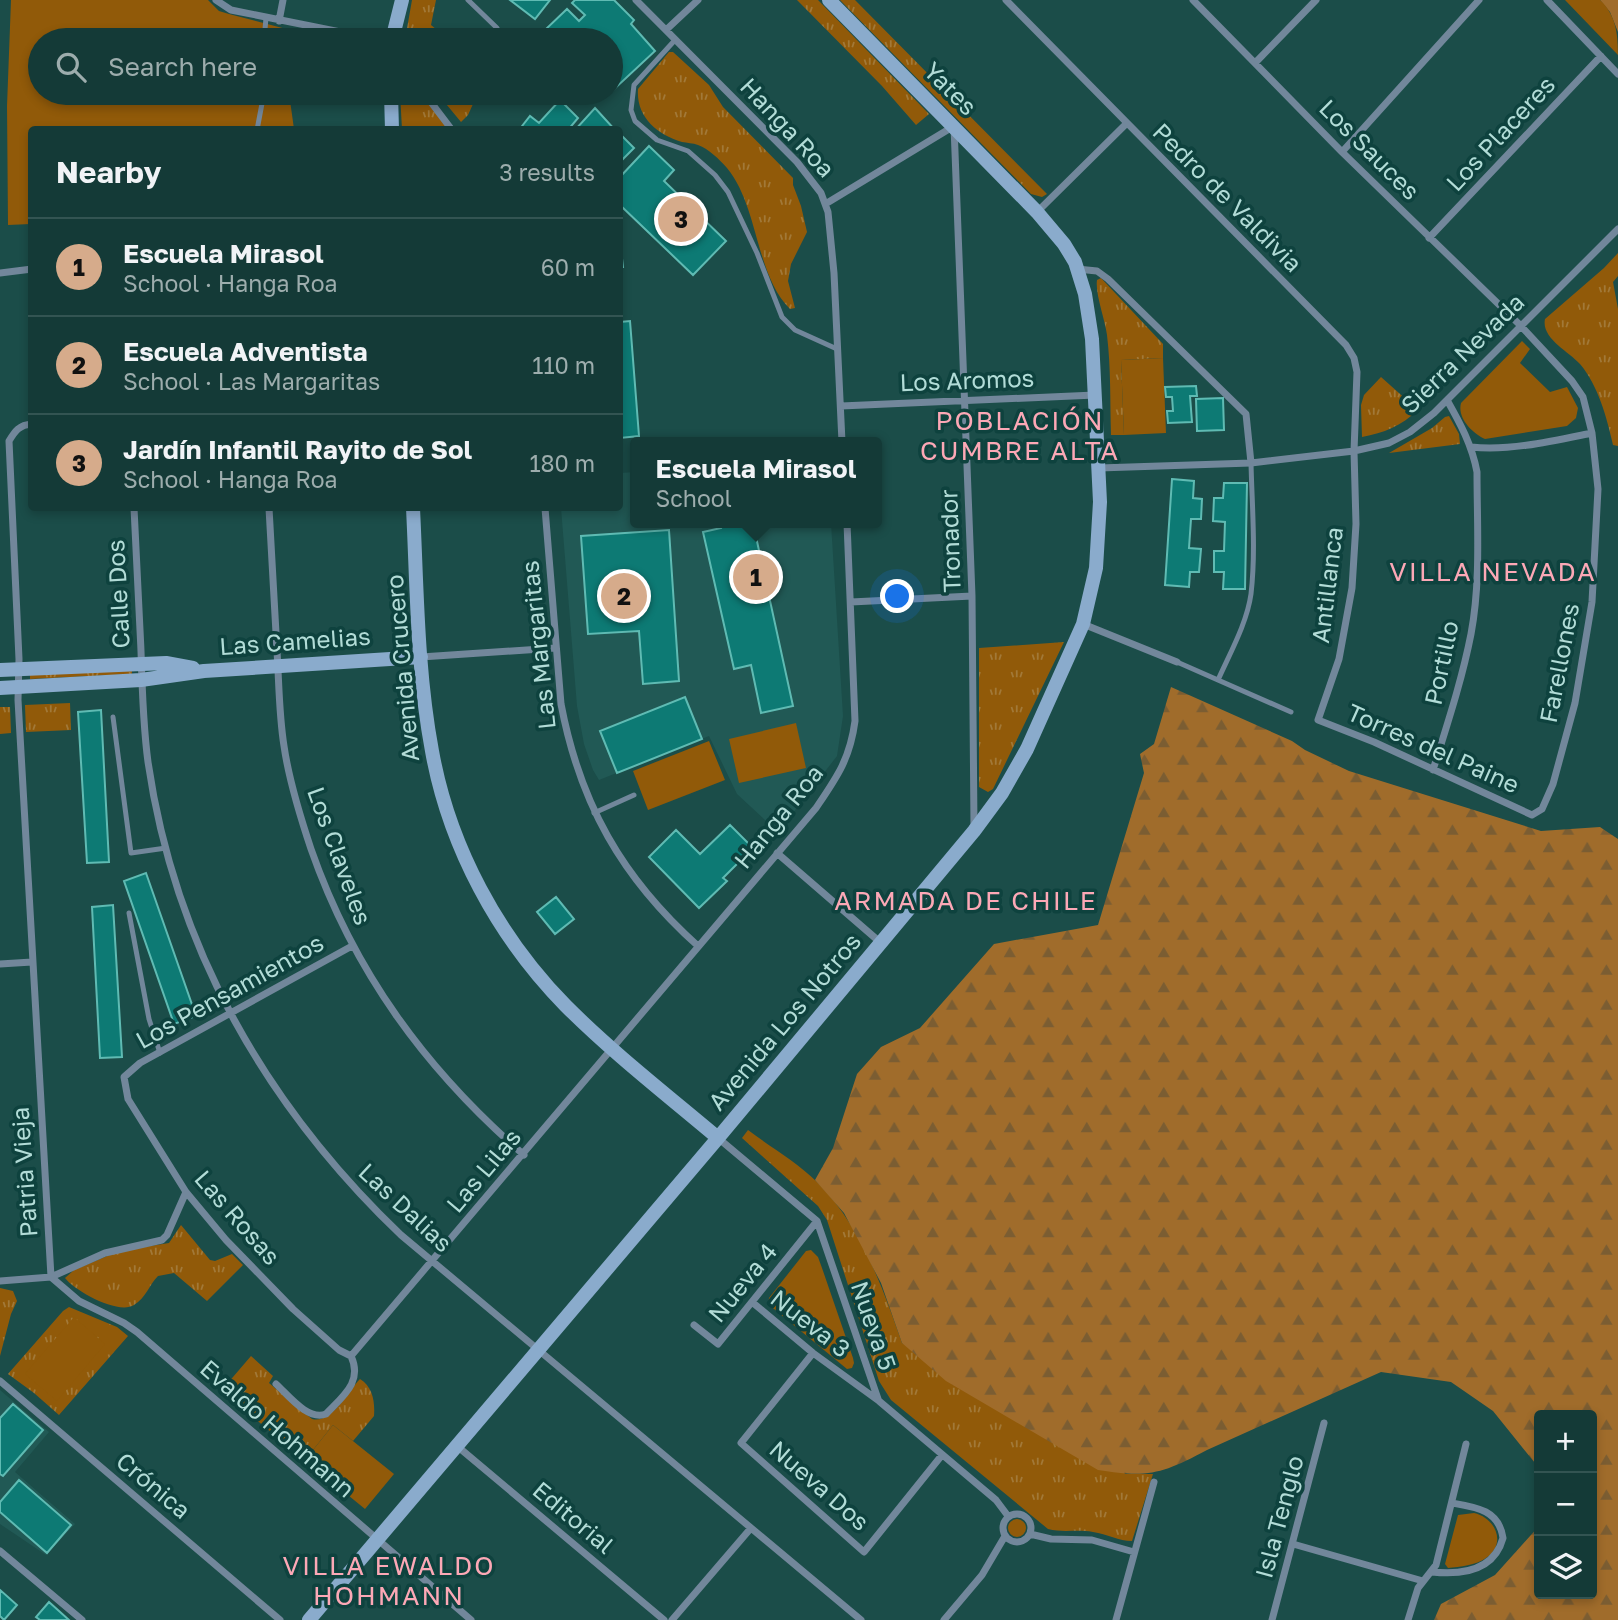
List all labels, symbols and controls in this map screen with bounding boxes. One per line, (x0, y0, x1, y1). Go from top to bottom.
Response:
search box (28, 28, 623, 105)
icon: search (52, 48, 90, 86)
text: Search here (108, 51, 257, 82)
street label: Yates (919, 55, 984, 120)
street label: Los Placeres (1439, 70, 1560, 196)
street label: Hanga Roa (735, 71, 841, 183)
street label: Los Sauces (1314, 93, 1426, 205)
street label: Pedro de Valdivia (1148, 116, 1309, 277)
text: Nearby (56, 154, 161, 190)
text: 3 results (499, 158, 595, 186)
pin: 3 (658, 193, 704, 245)
text: Escuela Mirasol (123, 238, 324, 269)
text: 1 (73, 253, 85, 281)
text: 60 m (541, 253, 595, 281)
text: School · Hanga Roa (123, 269, 337, 297)
street label: Sierra Nevada (1394, 287, 1530, 419)
text: Escuela Adventista (123, 336, 368, 367)
text: 2 (72, 351, 86, 379)
text: 110 m (532, 351, 595, 379)
street label: Los Aromos (899, 363, 1035, 396)
text: School · Las Margaritas (123, 367, 380, 395)
district label: POBLACIÓN CUMBRE ALTA (920, 405, 1120, 466)
text: Jardín Infantil Rayito de Sol (123, 434, 472, 465)
popup (630, 437, 882, 528)
text: 3 (72, 449, 86, 477)
text: 180 m (529, 449, 595, 477)
text: Escuela Mirasol (656, 453, 856, 484)
text: School · Hanga Roa (123, 465, 337, 493)
text: School (656, 484, 732, 512)
street label: Tronador (933, 489, 966, 593)
street label: Antillanca (1305, 525, 1348, 645)
street label: Calle Dos (100, 539, 135, 649)
pin: 1 (733, 551, 779, 603)
district label: VILLA NEVADA (1389, 556, 1597, 587)
street label: Las Margaritas (514, 559, 561, 731)
pin: 2 (601, 570, 647, 622)
street label: Avenida Crucero (379, 573, 424, 763)
your location (880, 579, 914, 613)
street label: Farellones (1533, 600, 1584, 725)
street label: Portillo (1417, 618, 1464, 707)
street label: Las Camelias (218, 621, 372, 660)
street label: Torres del Paine (1343, 697, 1524, 798)
street label: Hanga Roa (727, 758, 828, 874)
street label: Los Claveles (302, 783, 379, 928)
district label: ARMADA DE CHILE (834, 885, 1098, 916)
street label: Los Pensamientos (130, 927, 328, 1054)
street label: Avenida Los Notros (701, 927, 866, 1115)
street label: Patria Vieja (4, 1106, 43, 1238)
street label: Las Lilas (440, 1122, 526, 1218)
street label: Las Dalias (353, 1156, 459, 1257)
street label: Las Rosas (189, 1164, 287, 1270)
street label: Nueva 4 (701, 1237, 782, 1327)
street label: Nueva 5 (846, 1277, 903, 1374)
street label: Nueva 3 (766, 1283, 856, 1363)
street label: Evaldo Hohmann (195, 1353, 361, 1503)
map controls (1534, 1410, 1597, 1599)
button: + (1534, 1410, 1597, 1473)
street label: Nueva Dos (764, 1434, 876, 1536)
street label: Crónica (111, 1446, 197, 1524)
street label: Isla Tenglo (1248, 1452, 1309, 1581)
button: − (1534, 1473, 1597, 1536)
street label: Editorial (528, 1475, 620, 1559)
button: layers (1534, 1536, 1597, 1599)
district label: VILLA EWALDO HOHMANN (283, 1550, 495, 1611)

